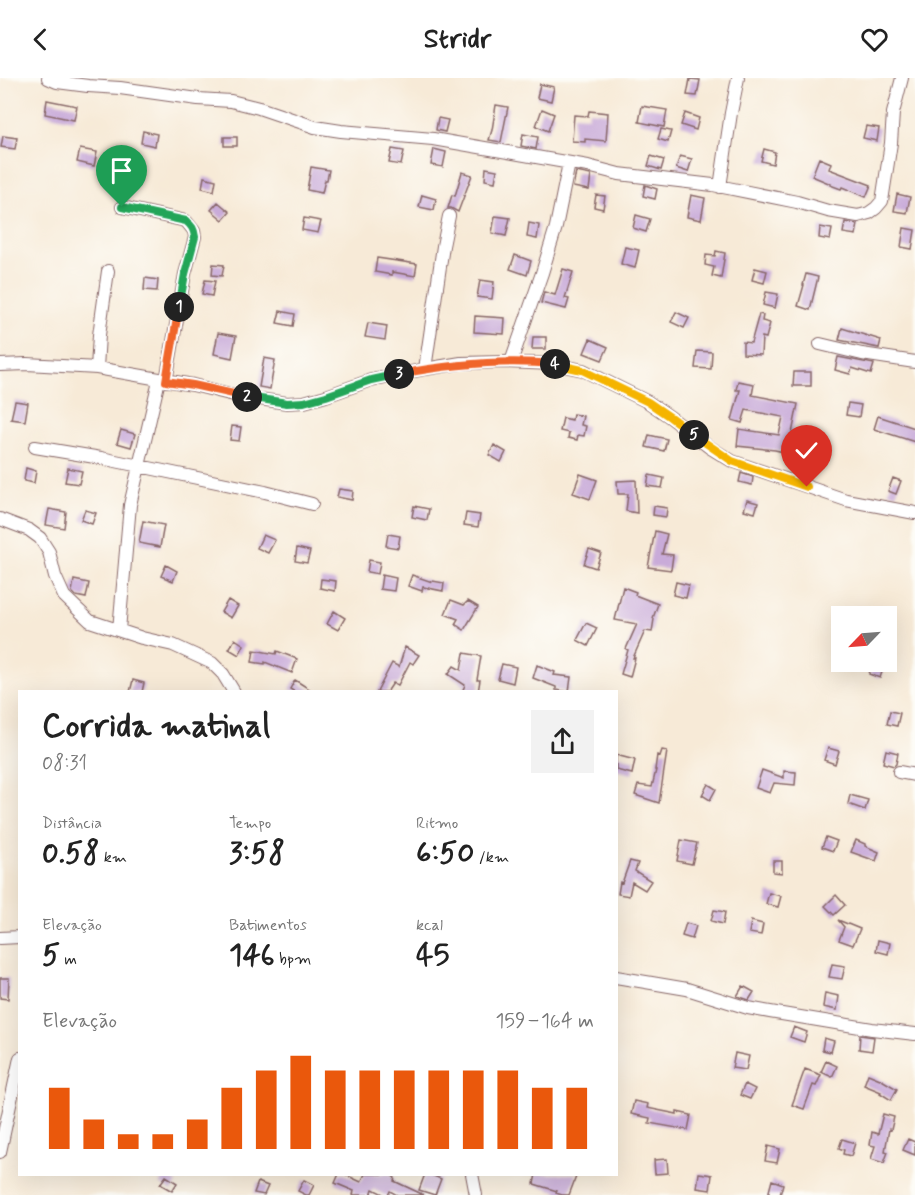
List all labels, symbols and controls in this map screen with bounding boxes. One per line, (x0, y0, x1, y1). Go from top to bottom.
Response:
text: Stridr (424, 22, 491, 57)
icon: back (24, 23, 57, 56)
icon: heart (858, 23, 891, 56)
pin (96, 145, 147, 207)
icon: arrive (105, 154, 138, 187)
pin: 1 (164, 292, 194, 322)
text: 1 (175, 296, 183, 317)
pin: 4 (540, 349, 570, 379)
text: 4 (550, 353, 560, 374)
pin: 3 (384, 359, 414, 389)
text: 3 (395, 363, 403, 384)
pin: 2 (232, 382, 262, 412)
text: 2 (243, 386, 251, 407)
pin: 5 (679, 420, 709, 450)
text: 5 (689, 424, 699, 445)
pin (781, 425, 832, 487)
icon: check (790, 434, 823, 467)
north arrow (831, 606, 897, 672)
map controls (831, 606, 897, 672)
text: Corrida matinal (42, 705, 270, 749)
button: share (531, 710, 594, 773)
text: 08:31 (42, 750, 87, 777)
text: Distância (42, 813, 102, 834)
text: Tempo (229, 813, 271, 834)
text: Ritmo (416, 813, 458, 834)
text: 0.58 (42, 834, 99, 873)
text: 3:58 (229, 834, 285, 873)
text: 6:50 (416, 834, 475, 873)
text: km (99, 847, 127, 868)
text: /km (475, 847, 509, 868)
text: Elevação (42, 915, 102, 936)
text: Batimentos (229, 915, 307, 936)
text: kcal (416, 915, 443, 936)
text: 5 (42, 936, 60, 975)
text: 146 (229, 936, 275, 975)
text: 45 (416, 936, 449, 975)
text: m (60, 949, 77, 970)
text: bpm (275, 949, 311, 970)
text: Elevação (42, 1008, 117, 1035)
text: 159–164 m (495, 1008, 594, 1035)

